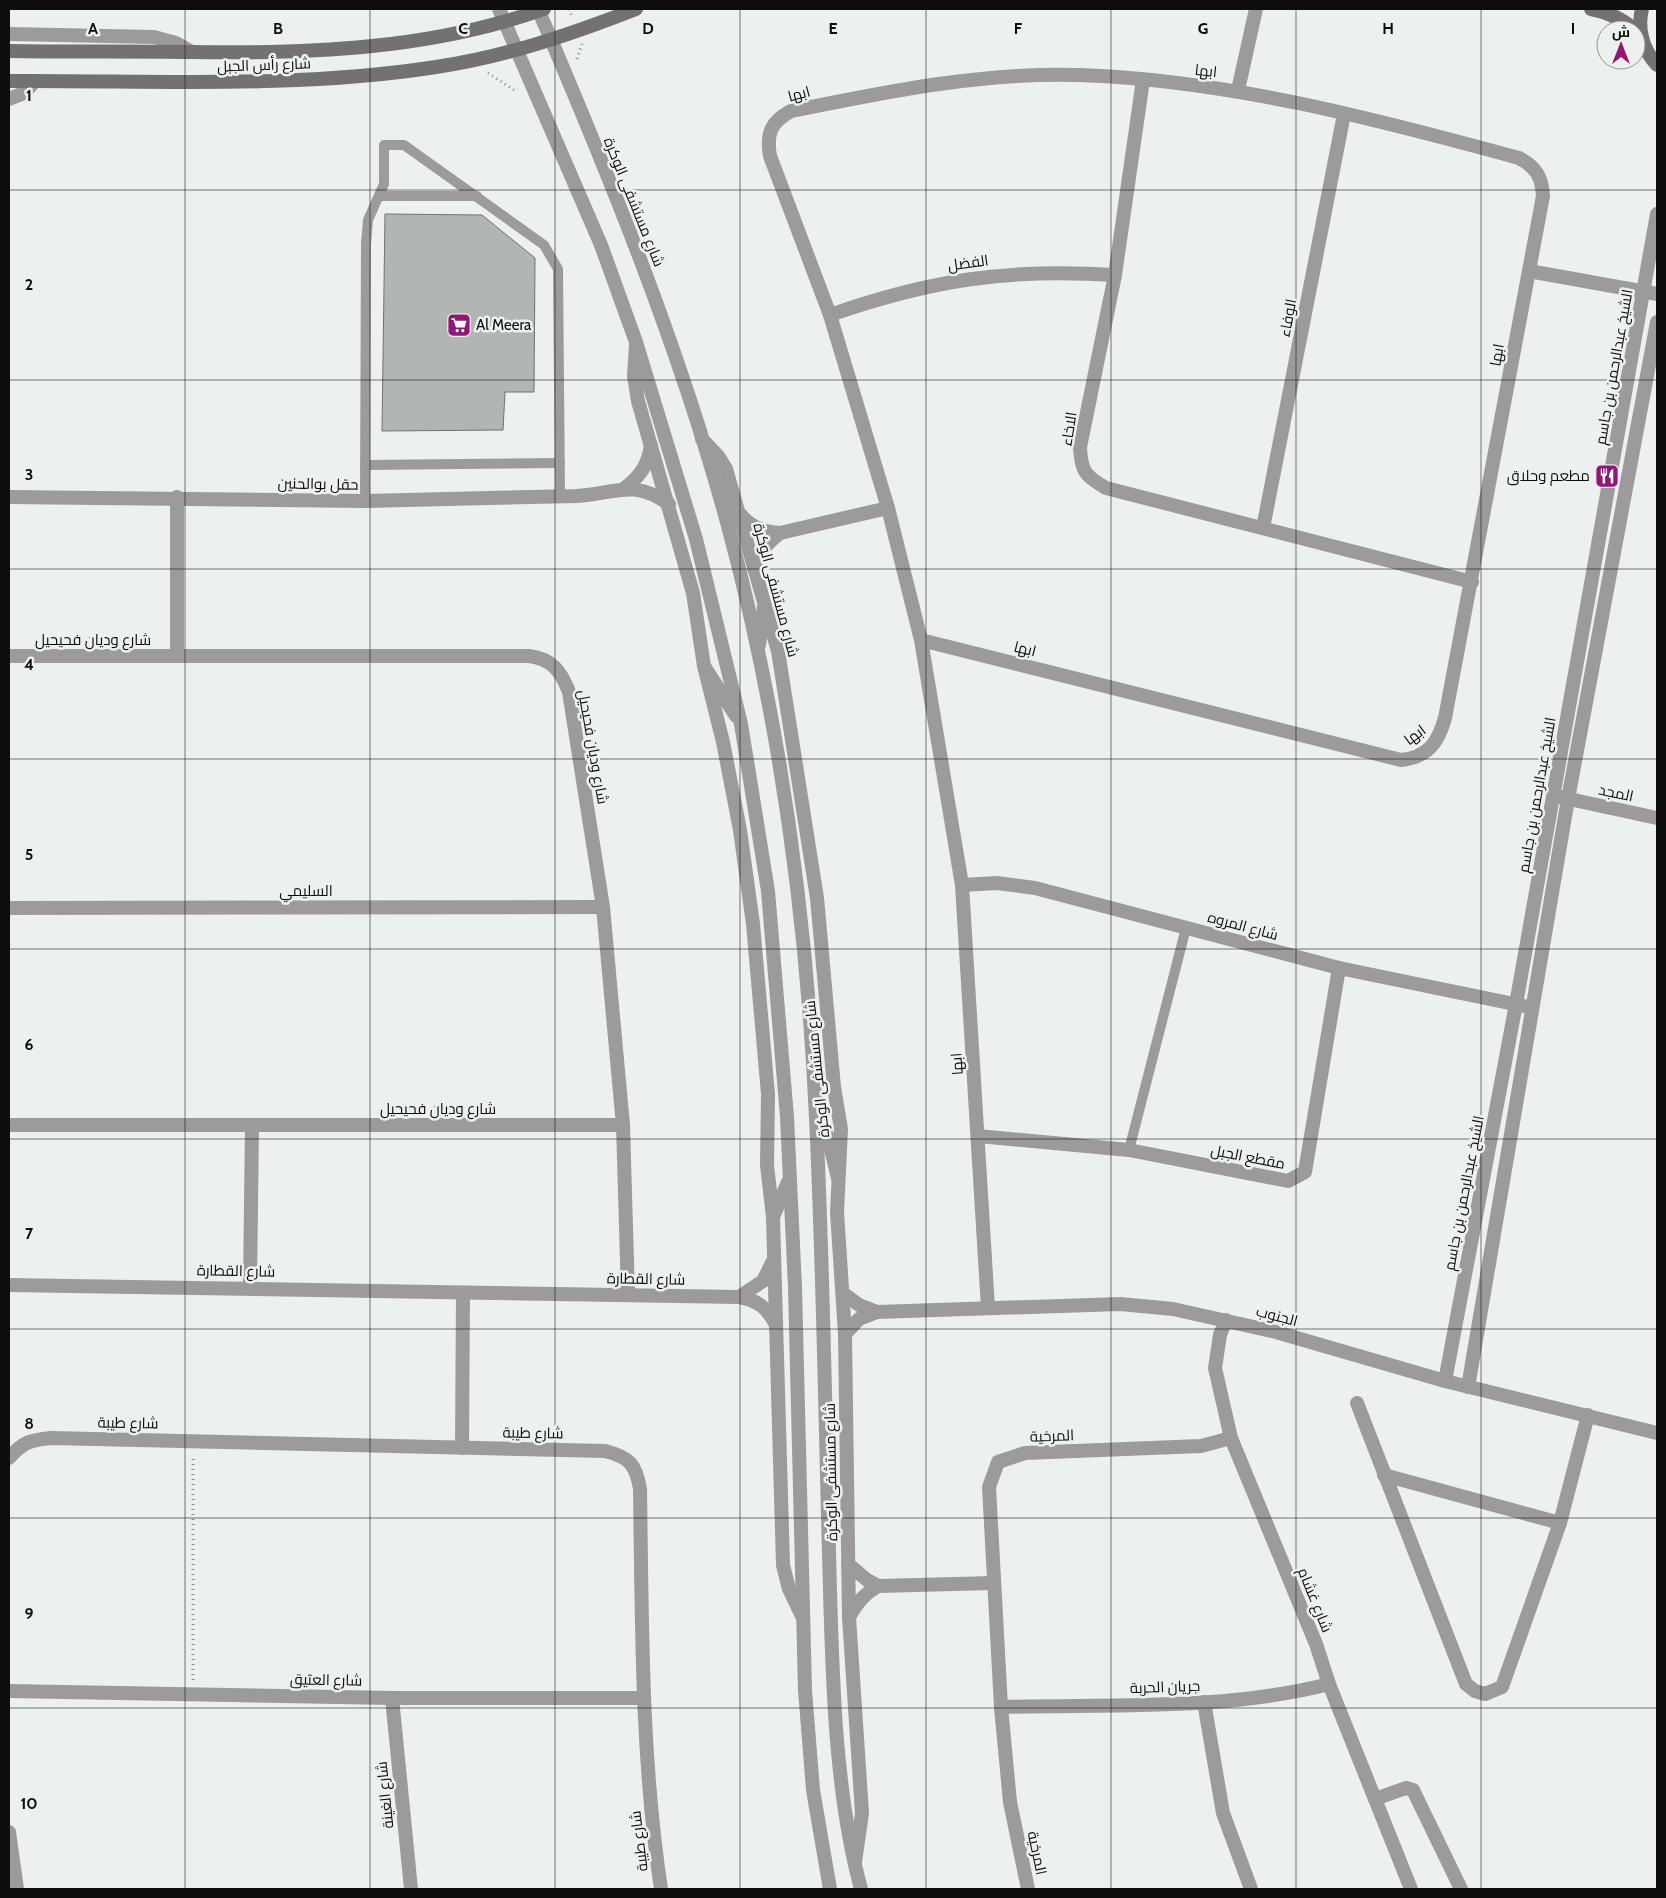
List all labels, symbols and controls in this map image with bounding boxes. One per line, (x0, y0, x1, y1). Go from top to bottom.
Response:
text: A (88, 19, 98, 38)
text: B (273, 19, 283, 38)
text: C (458, 19, 468, 38)
text: D (642, 19, 654, 38)
text: E (828, 19, 838, 38)
text: F (1014, 19, 1023, 38)
text: G (1198, 19, 1208, 38)
text: H (1382, 19, 1394, 38)
text: I (1571, 19, 1575, 38)
north arrow (1596, 20, 1646, 70)
text: ش (1612, 23, 1630, 41)
street label: شارع رأس الجبل (217, 53, 311, 78)
street label: ابها (1194, 61, 1218, 82)
street label: ابها (786, 82, 812, 107)
text: 1 (26, 86, 32, 105)
street label: شارع مستشفى الوكرة (598, 135, 668, 270)
street label: الفضل (946, 251, 990, 276)
text: 2 (25, 275, 33, 294)
street label: الشيخ عبدالرحمن بن جاسم (1591, 288, 1639, 446)
street label: الوفاء (1275, 297, 1301, 339)
supermarket icon: Al Meera (446, 312, 472, 338)
place label: Al Meera (476, 316, 532, 334)
street label: ابها (1486, 342, 1509, 368)
street label: الاخاء (1057, 411, 1081, 447)
restaurant icon: مطعم وحلاق (1594, 463, 1620, 489)
text: 3 (25, 465, 33, 484)
place label: مطعم وحلاق (1507, 467, 1590, 486)
street label: حقل بوالحنين (277, 474, 359, 495)
street label: شارع مستشفى الوكرة (748, 521, 803, 659)
street label: شارع وديان فحيحيل (35, 631, 151, 651)
street label: ابها (1012, 638, 1038, 661)
text: 4 (24, 655, 34, 674)
street label: شارع وديان فحيحيل (572, 688, 612, 806)
street label: الشيخ عبدالرحمن بن جاسم (1514, 716, 1562, 874)
street label: ابها (1401, 721, 1430, 750)
street label: المجد (1597, 781, 1635, 805)
text: 5 (25, 845, 33, 864)
street label: السليمي (279, 882, 333, 903)
street label: شارع المروه (1205, 908, 1280, 946)
street label: شارع مستشفى الوكرة (801, 999, 835, 1139)
text: 6 (25, 1035, 34, 1054)
street label: ابها (947, 1052, 968, 1076)
street label: شارع وديان فحيحيل (380, 1100, 496, 1120)
street label: الشيخ عبدالرحمن بن جاسم (1440, 1114, 1490, 1272)
street label: مقطع الجبل (1209, 1141, 1287, 1175)
text: 7 (25, 1224, 34, 1243)
street label: شارع القطارة (197, 1261, 275, 1283)
street label: شارع القطارة (607, 1269, 685, 1291)
street label: الجنوب (1254, 1302, 1300, 1330)
street label: شارع مستشفى الوكرة (821, 1403, 843, 1541)
street label: شارع طيبة (97, 1413, 159, 1435)
text: 8 (24, 1414, 34, 1433)
street label: شارع طيبة (502, 1423, 564, 1445)
street label: المرخية (1030, 1426, 1074, 1446)
street label: شارع غشام (1292, 1565, 1336, 1636)
text: 9 (25, 1604, 34, 1623)
street label: شارع العتيق (290, 1670, 362, 1692)
street label: جريان الحربة (1130, 1677, 1200, 1698)
street label: شارع الغينة (373, 1760, 399, 1830)
text: 10 (20, 1794, 38, 1813)
street label: شارع طيبة (626, 1809, 654, 1872)
street label: المرخية (1024, 1830, 1050, 1876)

